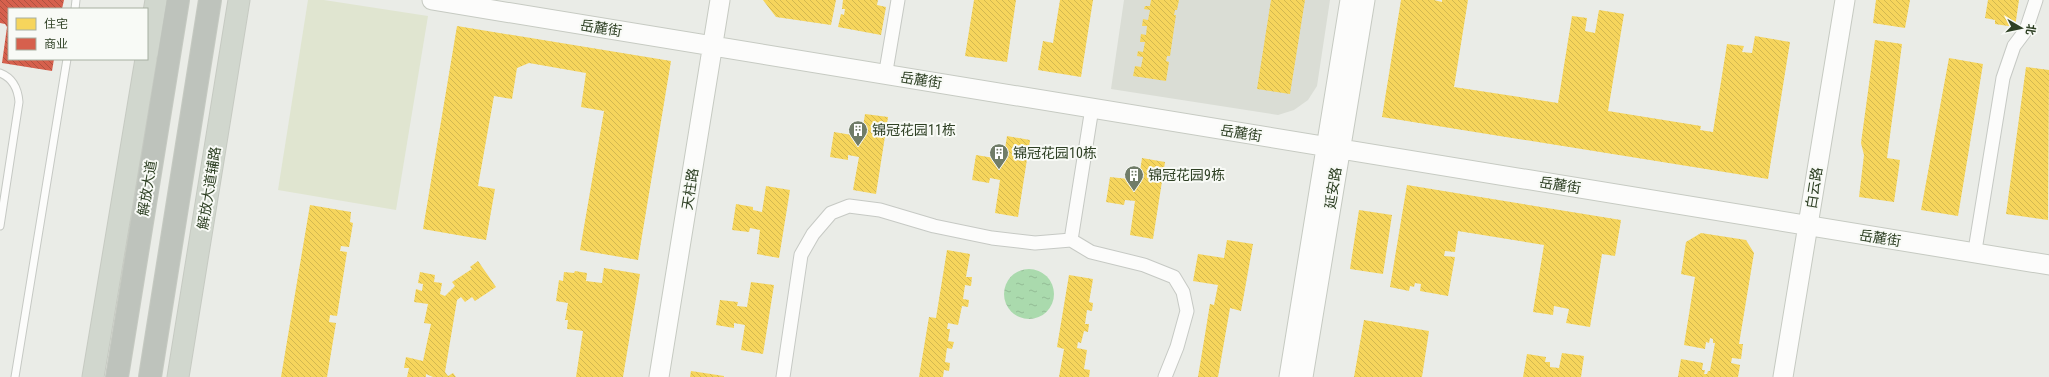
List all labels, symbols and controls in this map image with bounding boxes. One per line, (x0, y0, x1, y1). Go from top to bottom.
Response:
legend (8, 8, 148, 60)
north arrow (2001, 8, 2041, 48)
text: 住宅 (44, 17, 68, 31)
street label: 岳麓街 (579, 17, 623, 39)
text: 北 (2023, 23, 2038, 36)
text: 商业 (44, 37, 68, 51)
street label: 岳麓街 (899, 69, 943, 91)
building icon: 锦冠花园11栋 (847, 119, 869, 147)
place label: 锦冠花园11栋 (872, 122, 956, 138)
street label: 岳麓街 (1219, 122, 1263, 144)
building icon: 锦冠花园10栋 (988, 142, 1010, 170)
street label: 解放大道辅路 (195, 145, 223, 231)
place label: 锦冠花园10栋 (1013, 145, 1097, 161)
street label: 解放大道 (135, 159, 159, 217)
building icon: 锦冠花园9栋 (1123, 164, 1145, 192)
street label: 延安路 (1322, 166, 1344, 210)
street label: 白云路 (1803, 166, 1825, 210)
street label: 天柱路 (679, 167, 701, 211)
place label: 锦冠花园9栋 (1148, 167, 1225, 183)
street label: 岳麓街 (1538, 174, 1582, 196)
street label: 岳麓街 (1858, 227, 1902, 249)

